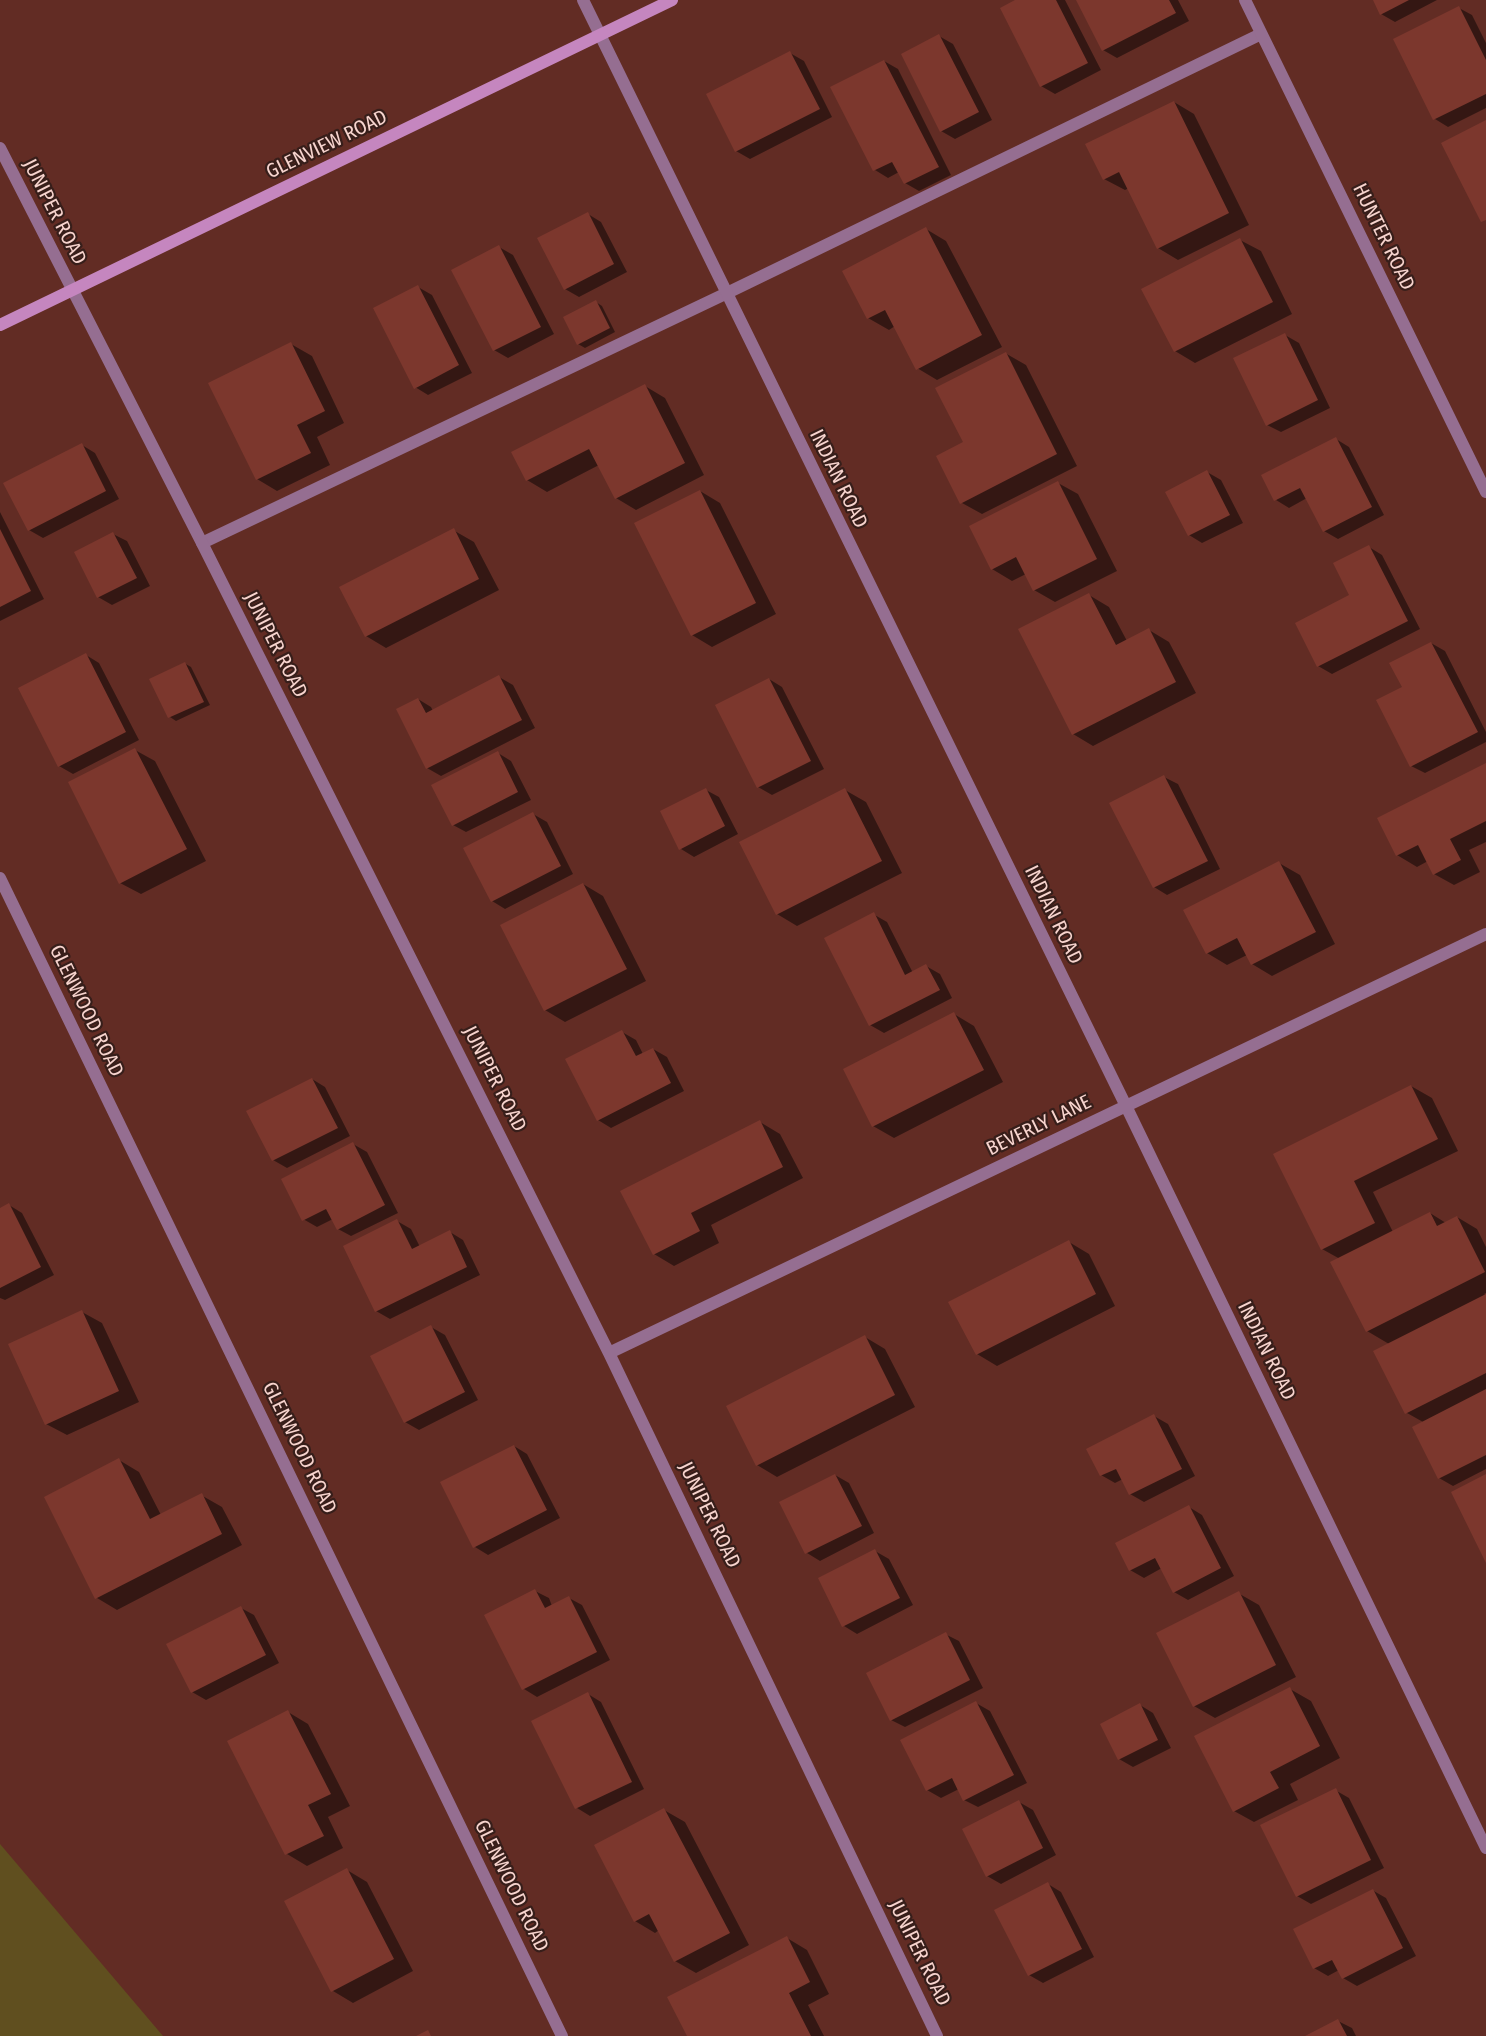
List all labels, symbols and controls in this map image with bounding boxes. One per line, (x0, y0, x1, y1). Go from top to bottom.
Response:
street label: GLENVIEW ROAD (263, 105, 391, 185)
street label: JUNIPER ROAD (17, 155, 91, 269)
street label: HUNTER ROAD (1347, 180, 1419, 294)
street label: INDIAN ROAD (804, 426, 872, 532)
street label: JUNIPER ROAD (238, 588, 312, 702)
street label: INDIAN ROAD (1019, 862, 1087, 968)
street label: GLENWOOD ROAD (44, 941, 128, 1081)
street label: JUNIPER ROAD (457, 1022, 531, 1136)
street label: BEVERLY LANE (983, 1090, 1095, 1162)
street label: INDIAN ROAD (1232, 1298, 1300, 1404)
street label: GLENWOOD ROAD (257, 1378, 341, 1518)
street label: JUNIPER ROAD (673, 1458, 745, 1572)
street label: GLENWOOD ROAD (469, 1816, 553, 1956)
street label: JUNIPER ROAD (883, 1896, 955, 2010)

